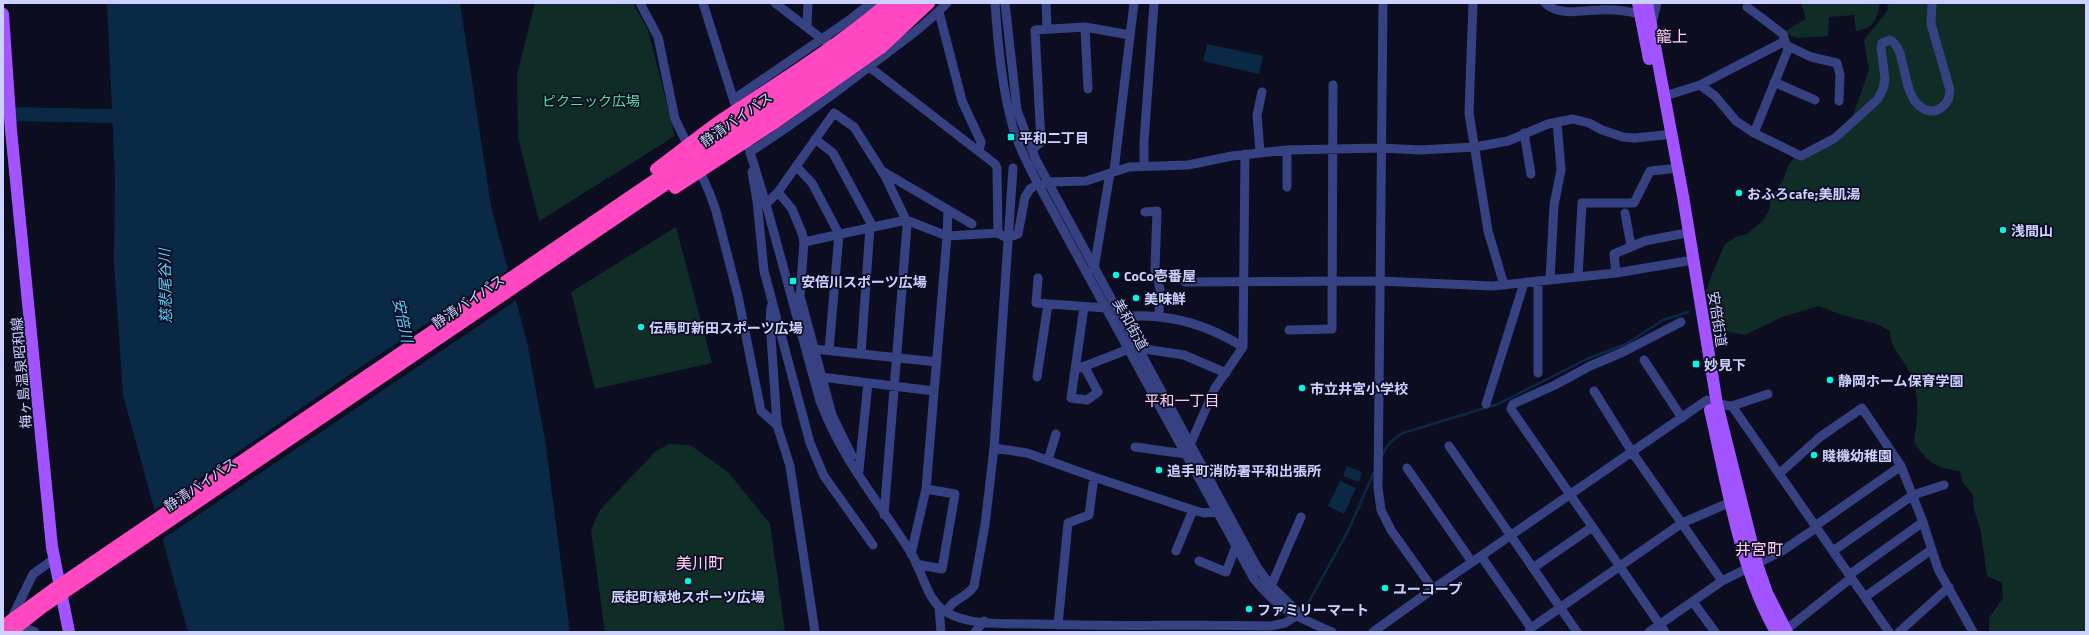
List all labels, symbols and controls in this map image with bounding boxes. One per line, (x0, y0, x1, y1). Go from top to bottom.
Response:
district label: 籠上 (1656, 24, 1688, 48)
street label: 静清バイパス (696, 86, 776, 152)
park label: ピクニック広場 (542, 90, 640, 111)
place label: 平和二丁目 (1019, 127, 1089, 148)
marker: 平和二丁目 (1006, 132, 1016, 142)
place label: おふろcafe;美肌湯 (1747, 183, 1860, 204)
marker: おふろcafe;美肌湯 (1734, 188, 1744, 198)
place label: 浅間山 (2011, 220, 2053, 241)
marker: 浅間山 (1998, 225, 2008, 235)
water label: 慈悲尾谷川 (153, 246, 177, 324)
place label: CoCo壱番屋 (1124, 265, 1196, 286)
street label: 静清バイパス (427, 269, 509, 333)
marker: CoCo壱番屋 (1111, 270, 1121, 280)
place label: 安倍川スポーツ広場 (801, 271, 927, 292)
marker: 安倍川スポーツ広場 (788, 276, 798, 286)
place label: 美味鮮 (1144, 288, 1186, 309)
street label: 安倍街道 (1703, 290, 1733, 348)
marker: 美味鮮 (1131, 293, 1141, 303)
street label: 美和街道 (1108, 294, 1154, 354)
water label: 安倍川 (387, 296, 419, 346)
street label: 梅ヶ島温泉昭和線 (6, 316, 36, 430)
place label: 伝馬町新田スポーツ広場 (649, 317, 803, 338)
marker: 伝馬町新田スポーツ広場 (636, 322, 646, 332)
place label: 妙見下 (1704, 354, 1746, 375)
marker: 妙見下 (1691, 359, 1701, 369)
place label: 静岡ホーム保育学園 (1838, 370, 1964, 391)
marker: 静岡ホーム保育学園 (1825, 375, 1835, 385)
place label: 市立井宮小学校 (1310, 378, 1408, 399)
marker: 市立井宮小学校 (1297, 383, 1307, 393)
district label: 平和一丁目 (1144, 389, 1220, 412)
place label: 賤機幼稚園 (1822, 445, 1892, 466)
marker: 賤機幼稚園 (1809, 450, 1819, 460)
street label: 静清バイパス (159, 452, 241, 516)
place label: 追手町消防署平和出張所 (1167, 460, 1321, 481)
marker: 追手町消防署平和出張所 (1154, 465, 1164, 475)
district label: 井宮町 (1735, 537, 1783, 561)
district label: 美川町 (676, 551, 724, 575)
marker: 辰起町緑地スポーツ広場 (683, 576, 693, 586)
place label: ユーコープ (1393, 578, 1462, 599)
marker: ユーコープ (1380, 583, 1390, 593)
place label: 辰起町緑地スポーツ広場 (611, 586, 765, 607)
place label: ファミリーマート (1257, 599, 1369, 620)
marker: ファミリーマート (1244, 604, 1254, 614)

